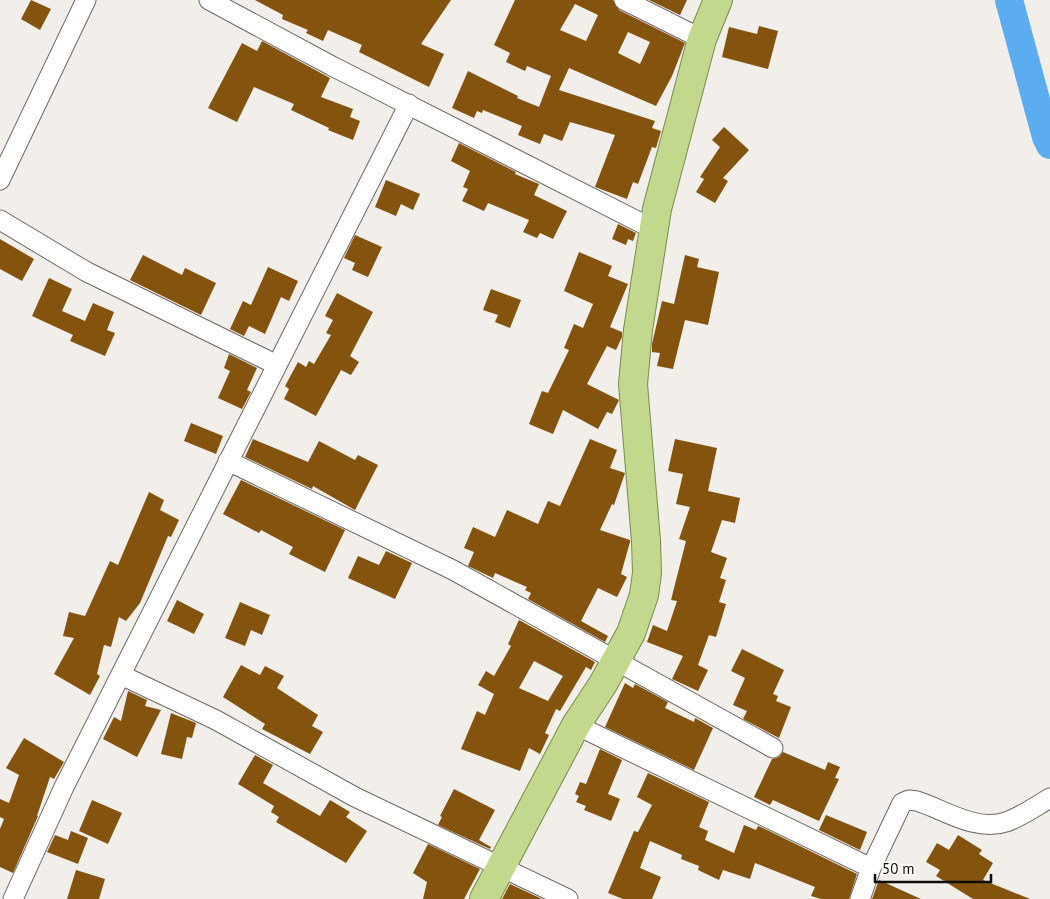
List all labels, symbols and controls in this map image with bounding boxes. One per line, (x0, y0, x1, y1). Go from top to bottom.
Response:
scale bar (875, 852, 991, 884)
text: 50 m (882, 859, 915, 878)

